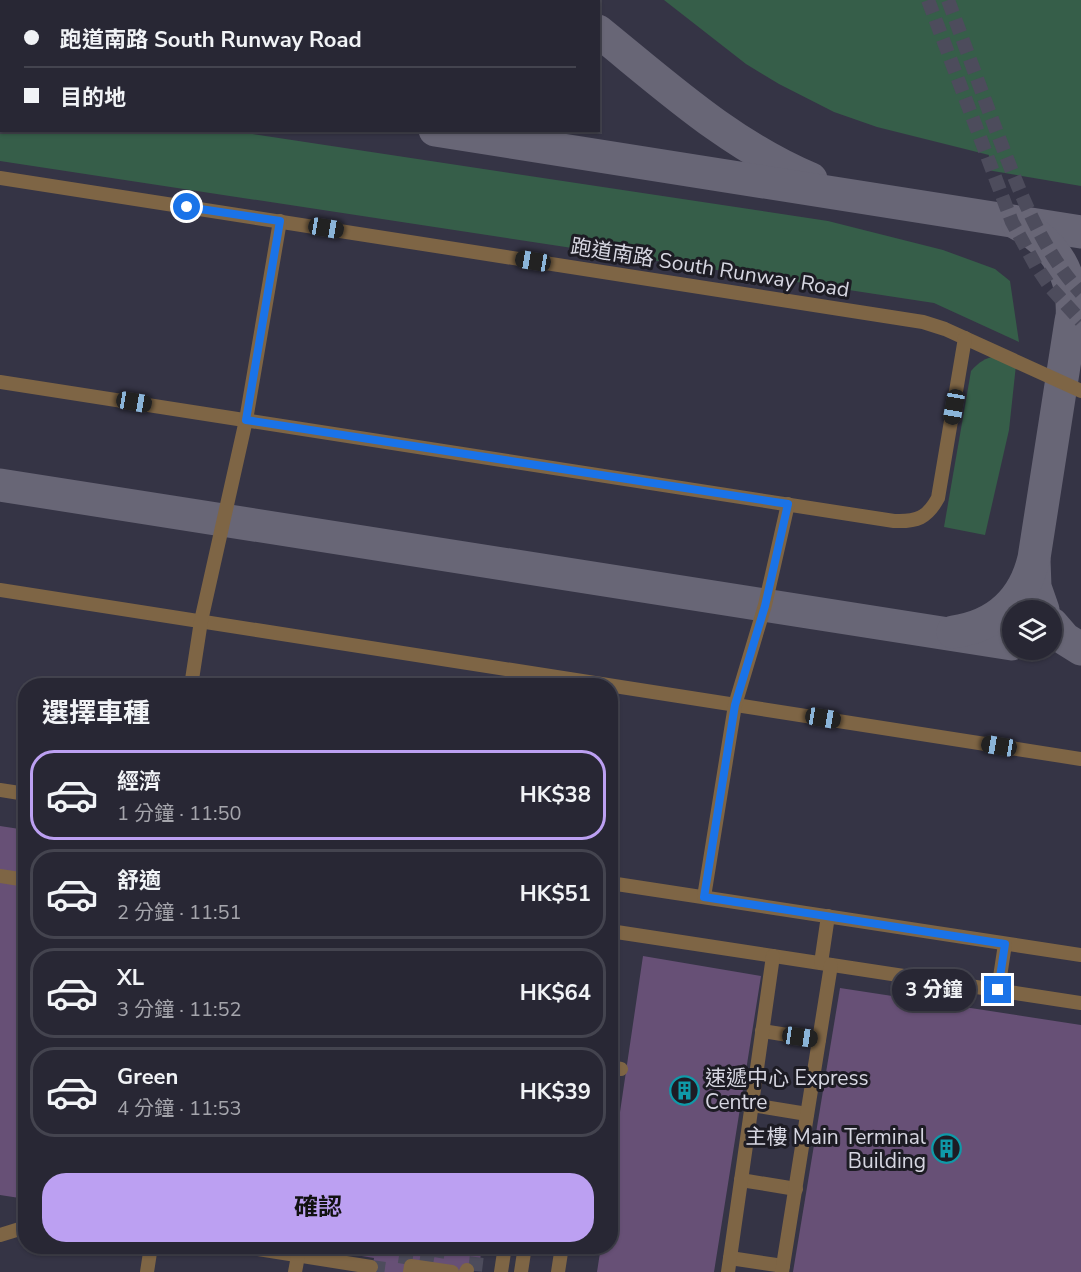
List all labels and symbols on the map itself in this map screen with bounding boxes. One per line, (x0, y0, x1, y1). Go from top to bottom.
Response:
route start (173, 193, 200, 220)
car (307, 216, 345, 240)
street label: 跑道南路 South Runway Road (569, 232, 851, 304)
car (514, 249, 552, 273)
car (942, 388, 966, 426)
car (115, 390, 153, 414)
car (804, 706, 842, 730)
car (980, 734, 1018, 758)
callout: 3 分鐘 (893, 969, 977, 1011)
route end (984, 976, 1011, 1003)
car (781, 1026, 819, 1048)
place label: 速遞中心 Express Centre (705, 1064, 869, 1116)
building icon: 速遞中心 Express Centre (668, 1074, 700, 1106)
place label: 主樓 Main Terminal Building (745, 1123, 927, 1175)
building icon: 主樓 Main Terminal Building (931, 1133, 963, 1165)

